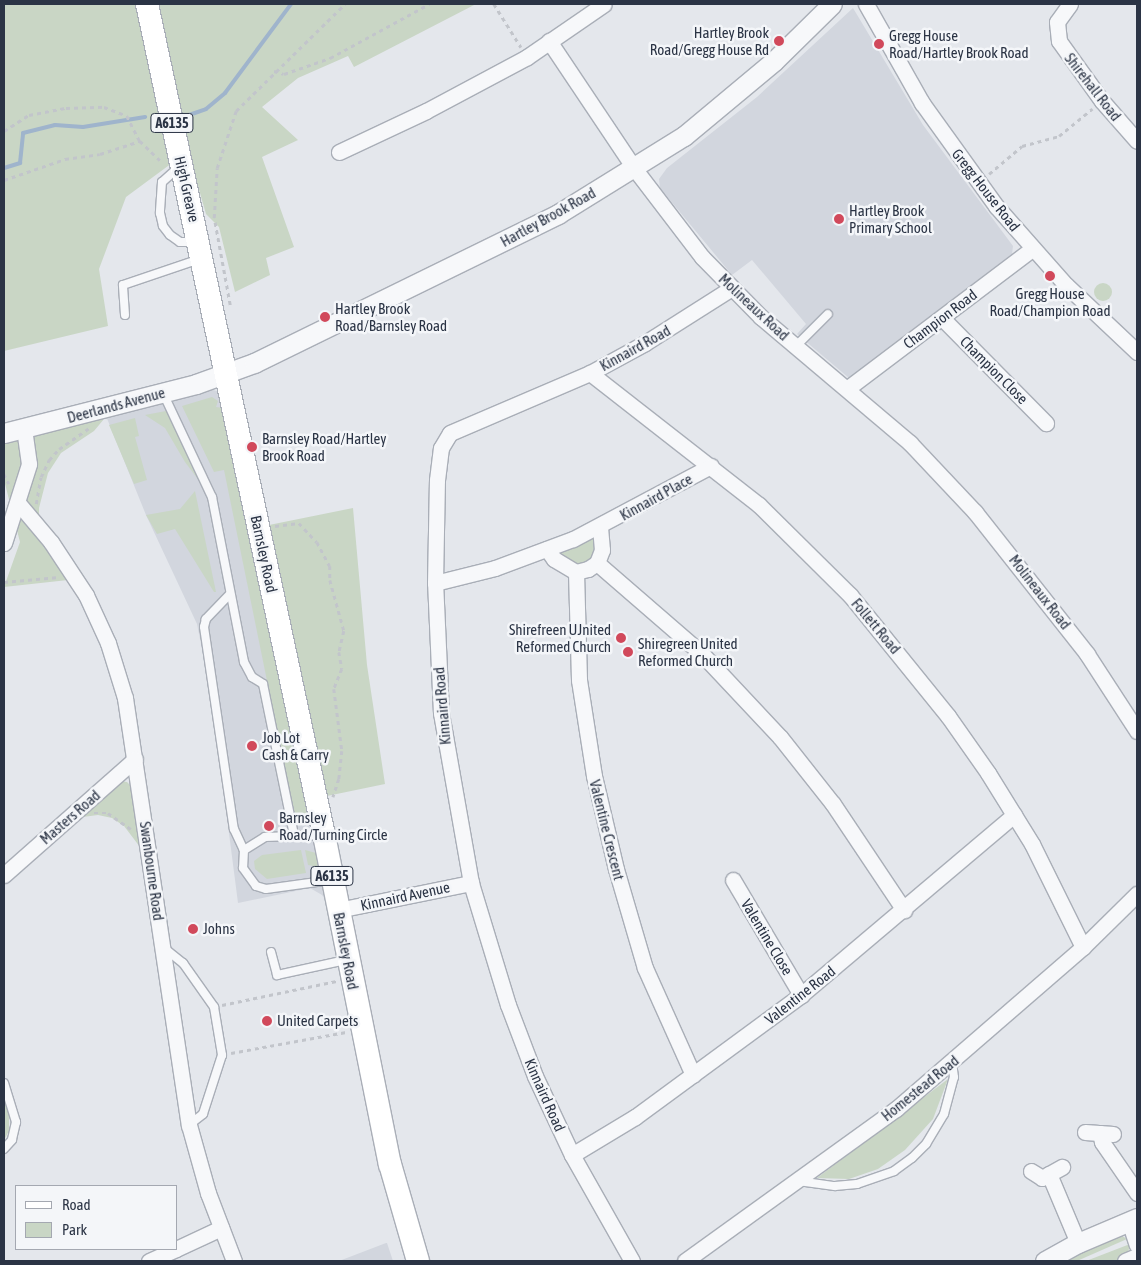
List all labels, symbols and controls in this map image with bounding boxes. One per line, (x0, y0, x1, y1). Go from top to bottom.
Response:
place label: Hartley Brook Road/Gregg House Rd (650, 23, 769, 58)
place label: Gregg House Road/Hartley Brook Road (889, 26, 1029, 61)
marker: Hartley Brook Road/Gregg House Rd (773, 35, 785, 47)
marker: Gregg House Road/Hartley Brook Road (873, 38, 885, 50)
street label: Shirehall Road (1061, 49, 1125, 125)
road number: A6135 (150, 112, 194, 134)
street label: Gregg House Road (948, 145, 1024, 235)
street label: High Greave (171, 154, 203, 224)
street label: Hartley Brook Road (497, 183, 599, 251)
place label: Hartley Brook Primary School (849, 201, 932, 236)
marker: Hartley Brook Primary School (833, 213, 845, 225)
street label: Molineaux Road (715, 270, 793, 344)
marker: Gregg House Road/Champion Road (1044, 270, 1056, 282)
place label: Gregg House Road/Champion Road (989, 284, 1111, 319)
street label: Champion Road (900, 286, 980, 352)
place label: Hartley Brook Road/Barnsley Road (335, 299, 447, 334)
marker: Hartley Brook Road/Barnsley Road (319, 311, 331, 323)
street label: Kinnaird Road (597, 321, 673, 375)
street label: Champion Close (956, 332, 1032, 408)
street label: Deerlands Avenue (65, 383, 167, 427)
place label: Barnsley Road/Hartley Brook Road (262, 429, 386, 464)
marker: Barnsley Road/Hartley Brook Road (246, 441, 258, 453)
street label: Kinnaird Place (617, 470, 695, 524)
street label: Barnsley Road (247, 514, 281, 594)
street label: Molineaux Road (1005, 551, 1075, 633)
street label: Follett Road (848, 595, 904, 657)
place label: Shirefreen UJnited Reformed Church (509, 620, 611, 655)
marker: Shirefreen UJnited Reformed Church (615, 632, 627, 644)
place label: Shiregreen United Reformed Church (638, 634, 738, 669)
marker: Shiregreen United Reformed Church (622, 646, 634, 658)
street label: Kinnaird Road (430, 666, 454, 746)
place label: Job Lot Cash & Carry (262, 728, 329, 763)
marker: Job Lot Cash & Carry (246, 740, 258, 752)
street label: Valentine Crescent (586, 778, 628, 882)
street label: Masters Road (36, 786, 104, 848)
place label: Barnsley Road/Turning Circle (279, 808, 388, 843)
street label: Swanbourne Road (136, 820, 168, 922)
marker: Barnsley Road/Turning Circle (263, 820, 275, 832)
road number: A6135 (310, 864, 354, 888)
street label: Kinnaird Avenue (359, 878, 451, 914)
street label: Valentine Close (737, 896, 797, 978)
street label: Barnsley Road (330, 911, 362, 991)
place label: Johns (203, 920, 235, 938)
marker: Johns (187, 923, 199, 935)
street label: Valentine Road (761, 962, 839, 1028)
place label: United Carpets (277, 1012, 358, 1030)
marker: United Carpets (261, 1015, 273, 1027)
street label: Homestead Road (878, 1051, 962, 1125)
street label: Kinnaird Road (521, 1056, 569, 1134)
legend (15, 1185, 178, 1250)
text: Road (62, 1196, 91, 1213)
text: Park (62, 1221, 87, 1238)

